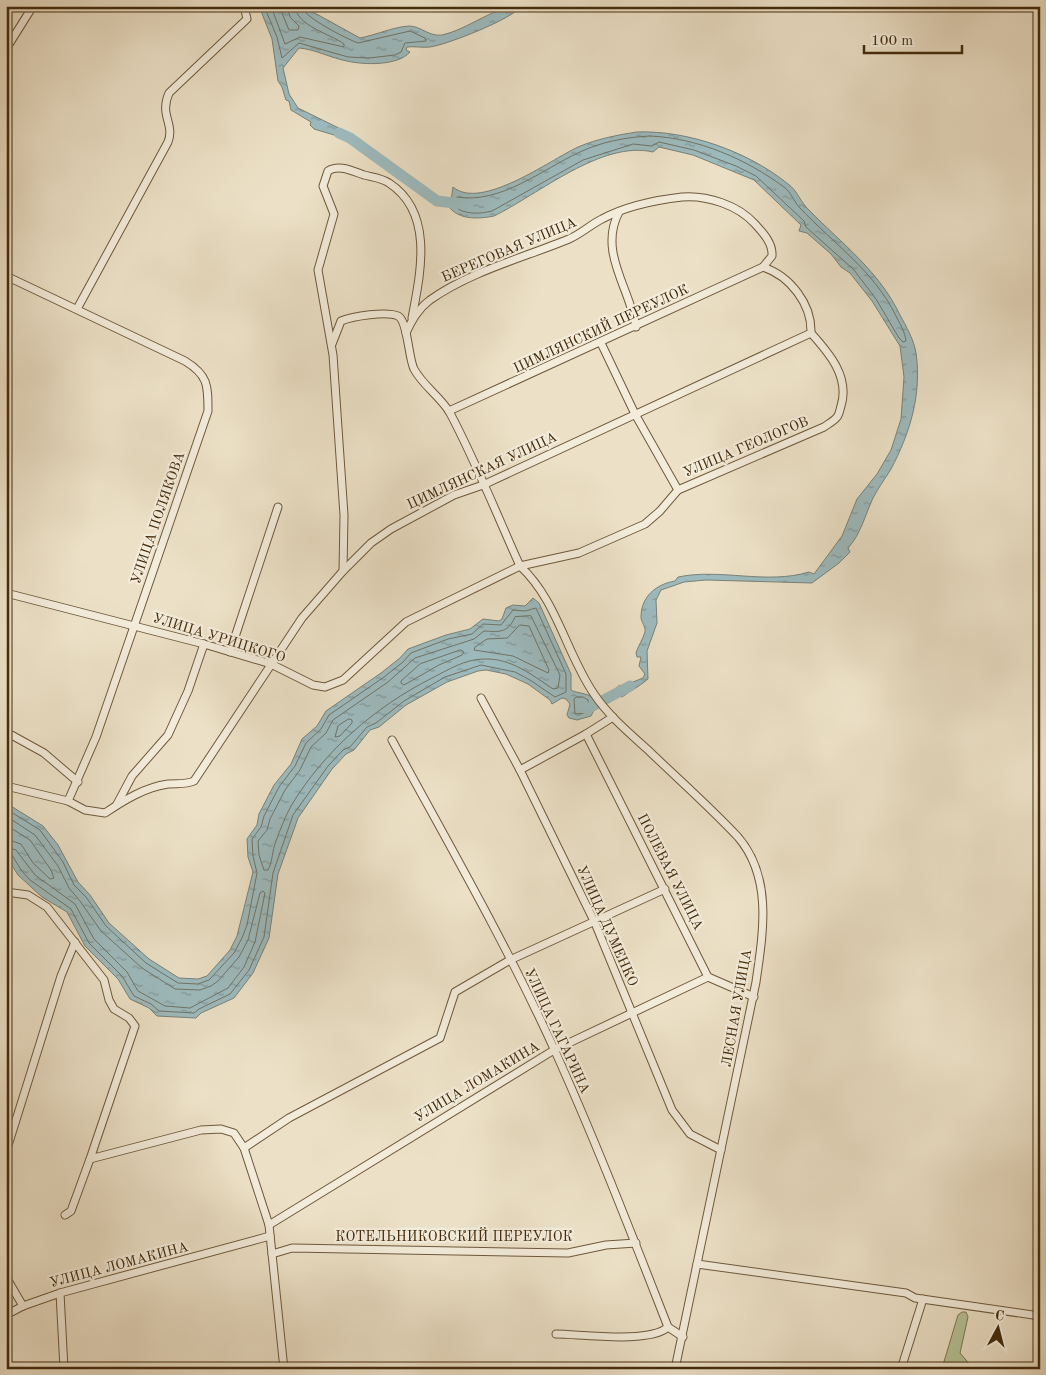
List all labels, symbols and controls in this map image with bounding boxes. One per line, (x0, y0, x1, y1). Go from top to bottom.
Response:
scale bar (864, 22, 961, 54)
text: 100 m (871, 34, 913, 49)
street label: БЕРЕГОВАЯ УЛИЦА (440, 215, 579, 285)
street label: ЦИМЛЯНСКИЙ ПЕРЕУЛОК (510, 279, 691, 376)
street label: УЛИЦА ГЕОЛОГОВ (681, 414, 811, 480)
street label: ЦИМЛЯНСКАЯ УЛИЦА (405, 430, 559, 512)
street label: УЛИЦА ПОЛЯКОВА (129, 450, 187, 586)
street label: УЛИЦА УРИЦКОГО (151, 611, 287, 665)
street label: ПОЛЕВАЯ УЛИЦА (635, 812, 706, 933)
street label: УЛИЦА ДУМЕНКО (574, 863, 640, 989)
street label: ЛЕСНАЯ УЛИЦА (720, 948, 754, 1068)
street label: УЛИЦА ГАГАРИНА (522, 966, 592, 1096)
street label: УЛИЦА ЛОМАКИНА (412, 1039, 542, 1125)
street label: КОТЕЛЬНИКОВСКИЙ ПЕРЕУЛОК (335, 1226, 573, 1244)
street label: УЛИЦА ЛОМАКИНА (48, 1240, 190, 1290)
north arrow (974, 1302, 1024, 1352)
text: С (994, 1309, 1005, 1324)

